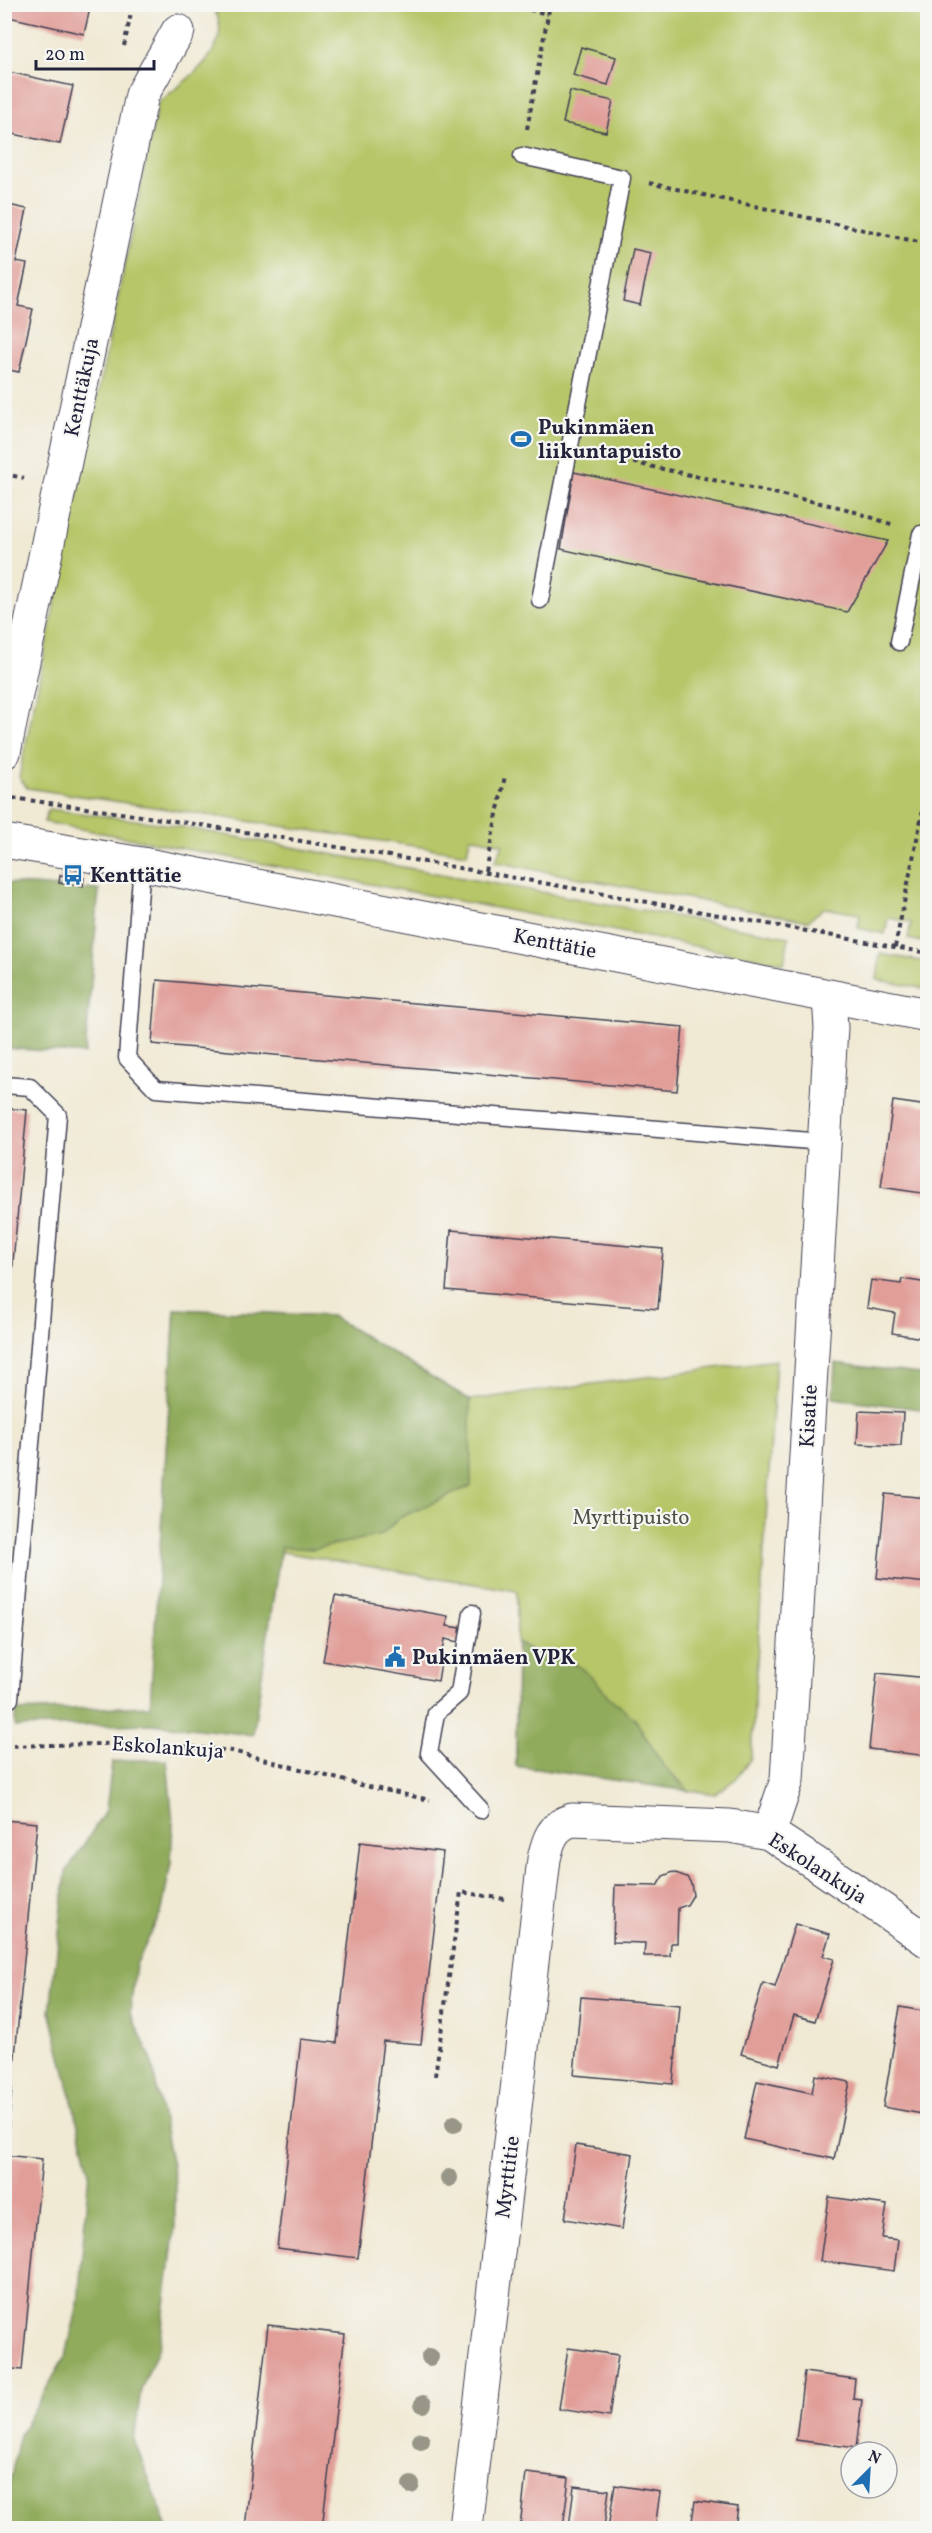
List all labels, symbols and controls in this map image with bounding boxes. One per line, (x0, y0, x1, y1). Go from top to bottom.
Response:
scale bar (36, 33, 154, 71)
text: 20 m (45, 43, 85, 68)
street label: Kenttäkuja (58, 335, 107, 440)
place label: Pukinmäen liikuntapuisto (538, 414, 681, 467)
sports icon: Pukinmäen liikuntapuisto (509, 427, 533, 451)
place label: Kenttätie (90, 862, 182, 891)
bus stop icon: Kenttätie (61, 863, 85, 887)
street label: Kenttätie (511, 922, 599, 967)
street label: Kisatie (793, 1384, 826, 1448)
park label: Myrttipuisto (572, 1504, 690, 1533)
place label: Pukinmäen VPK (412, 1644, 575, 1673)
public building icon: Pukinmäen VPK (383, 1645, 407, 1669)
street label: Eskolankuja (111, 1730, 225, 1767)
street label: Eskolankuja (762, 1826, 872, 1912)
street label: Myrttitie (489, 2134, 528, 2220)
north arrow (839, 2440, 899, 2500)
text: N (865, 2446, 884, 2471)

